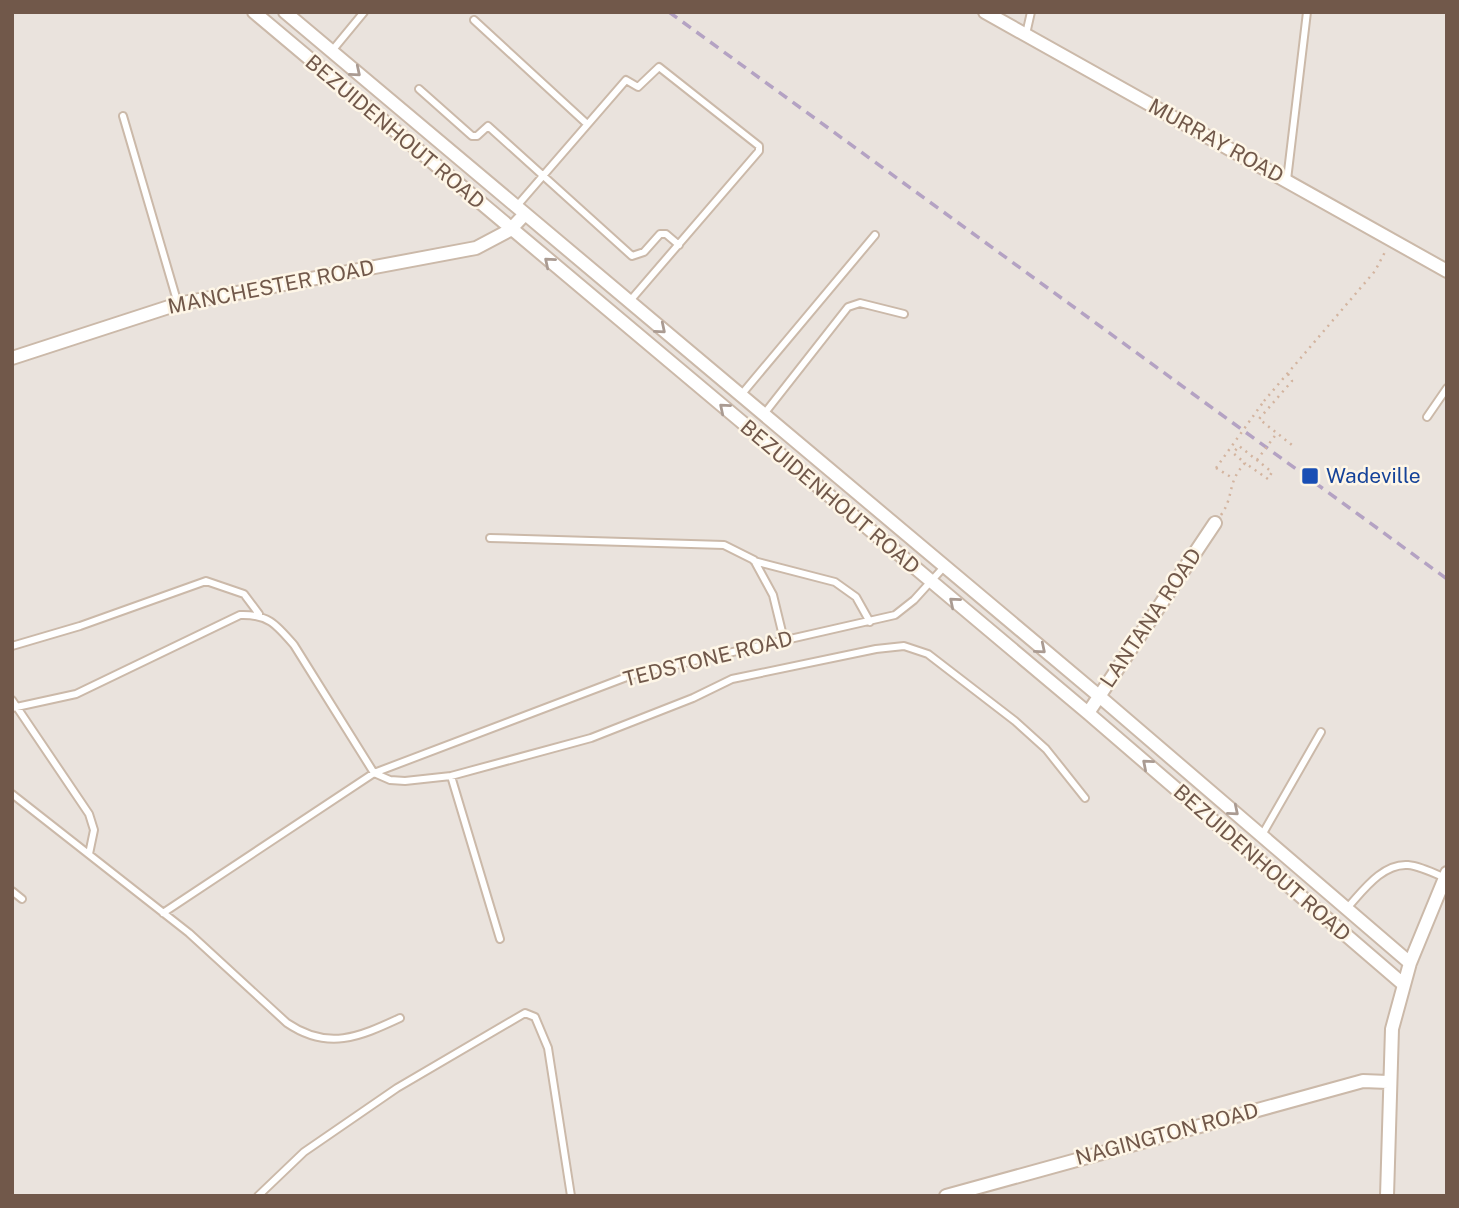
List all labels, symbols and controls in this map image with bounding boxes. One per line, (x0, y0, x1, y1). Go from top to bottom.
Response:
street label: BEZUIDENHOUT ROAD (301, 49, 490, 214)
one-way arrow (347, 64, 360, 76)
street label: MURRAY ROAD (1144, 93, 1288, 188)
street label: MANCHESTER ROAD (166, 254, 376, 319)
one-way arrow (545, 258, 558, 270)
one-way arrow (652, 321, 665, 333)
one-way arrow (719, 404, 732, 416)
street label: BEZUIDENHOUT ROAD (736, 414, 925, 579)
place label: Wadeville (1326, 463, 1421, 488)
marker: Wadeville (1300, 466, 1320, 486)
street label: LANTANA ROAD (1095, 543, 1206, 692)
one-way arrow (950, 597, 962, 610)
street label: TEDSTONE ROAD (621, 625, 795, 692)
one-way arrow (1034, 640, 1046, 653)
one-way arrow (1142, 760, 1155, 772)
street label: BEZUIDENHOUT ROAD (1169, 779, 1356, 946)
one-way arrow (1225, 803, 1238, 815)
street label: NAGINGTON ROAD (1073, 1097, 1261, 1170)

